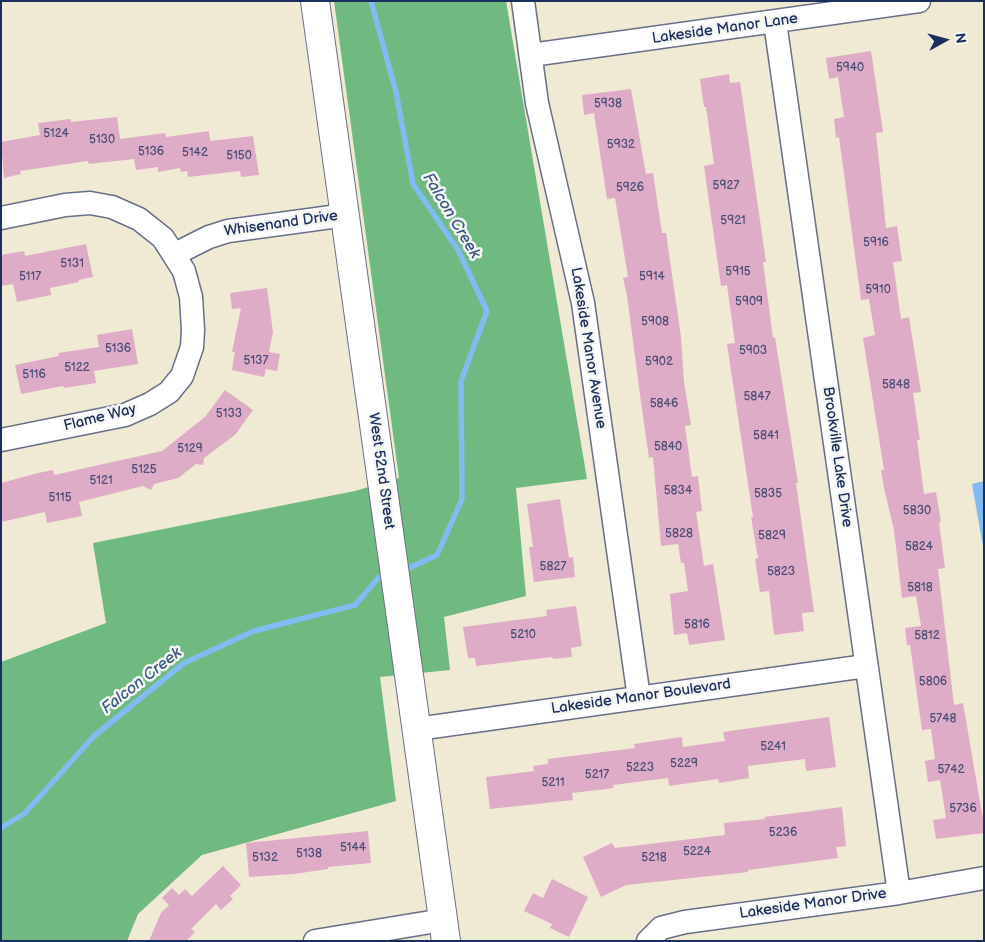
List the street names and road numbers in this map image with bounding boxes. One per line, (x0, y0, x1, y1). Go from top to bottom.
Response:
street label: Lakeside Manor Lane (651, 10, 799, 48)
street label: Whisenand Drive (223, 207, 339, 241)
street label: Lakeside Manor Avenue (566, 266, 610, 430)
street label: Brookville Lake Drive (818, 385, 856, 529)
street label: Flame Way (62, 400, 138, 436)
street label: West 52nd Street (364, 412, 398, 530)
street label: Lakeside Manor Boulevard (550, 675, 732, 719)
street label: Lakeside Manor Drive (738, 885, 888, 923)

